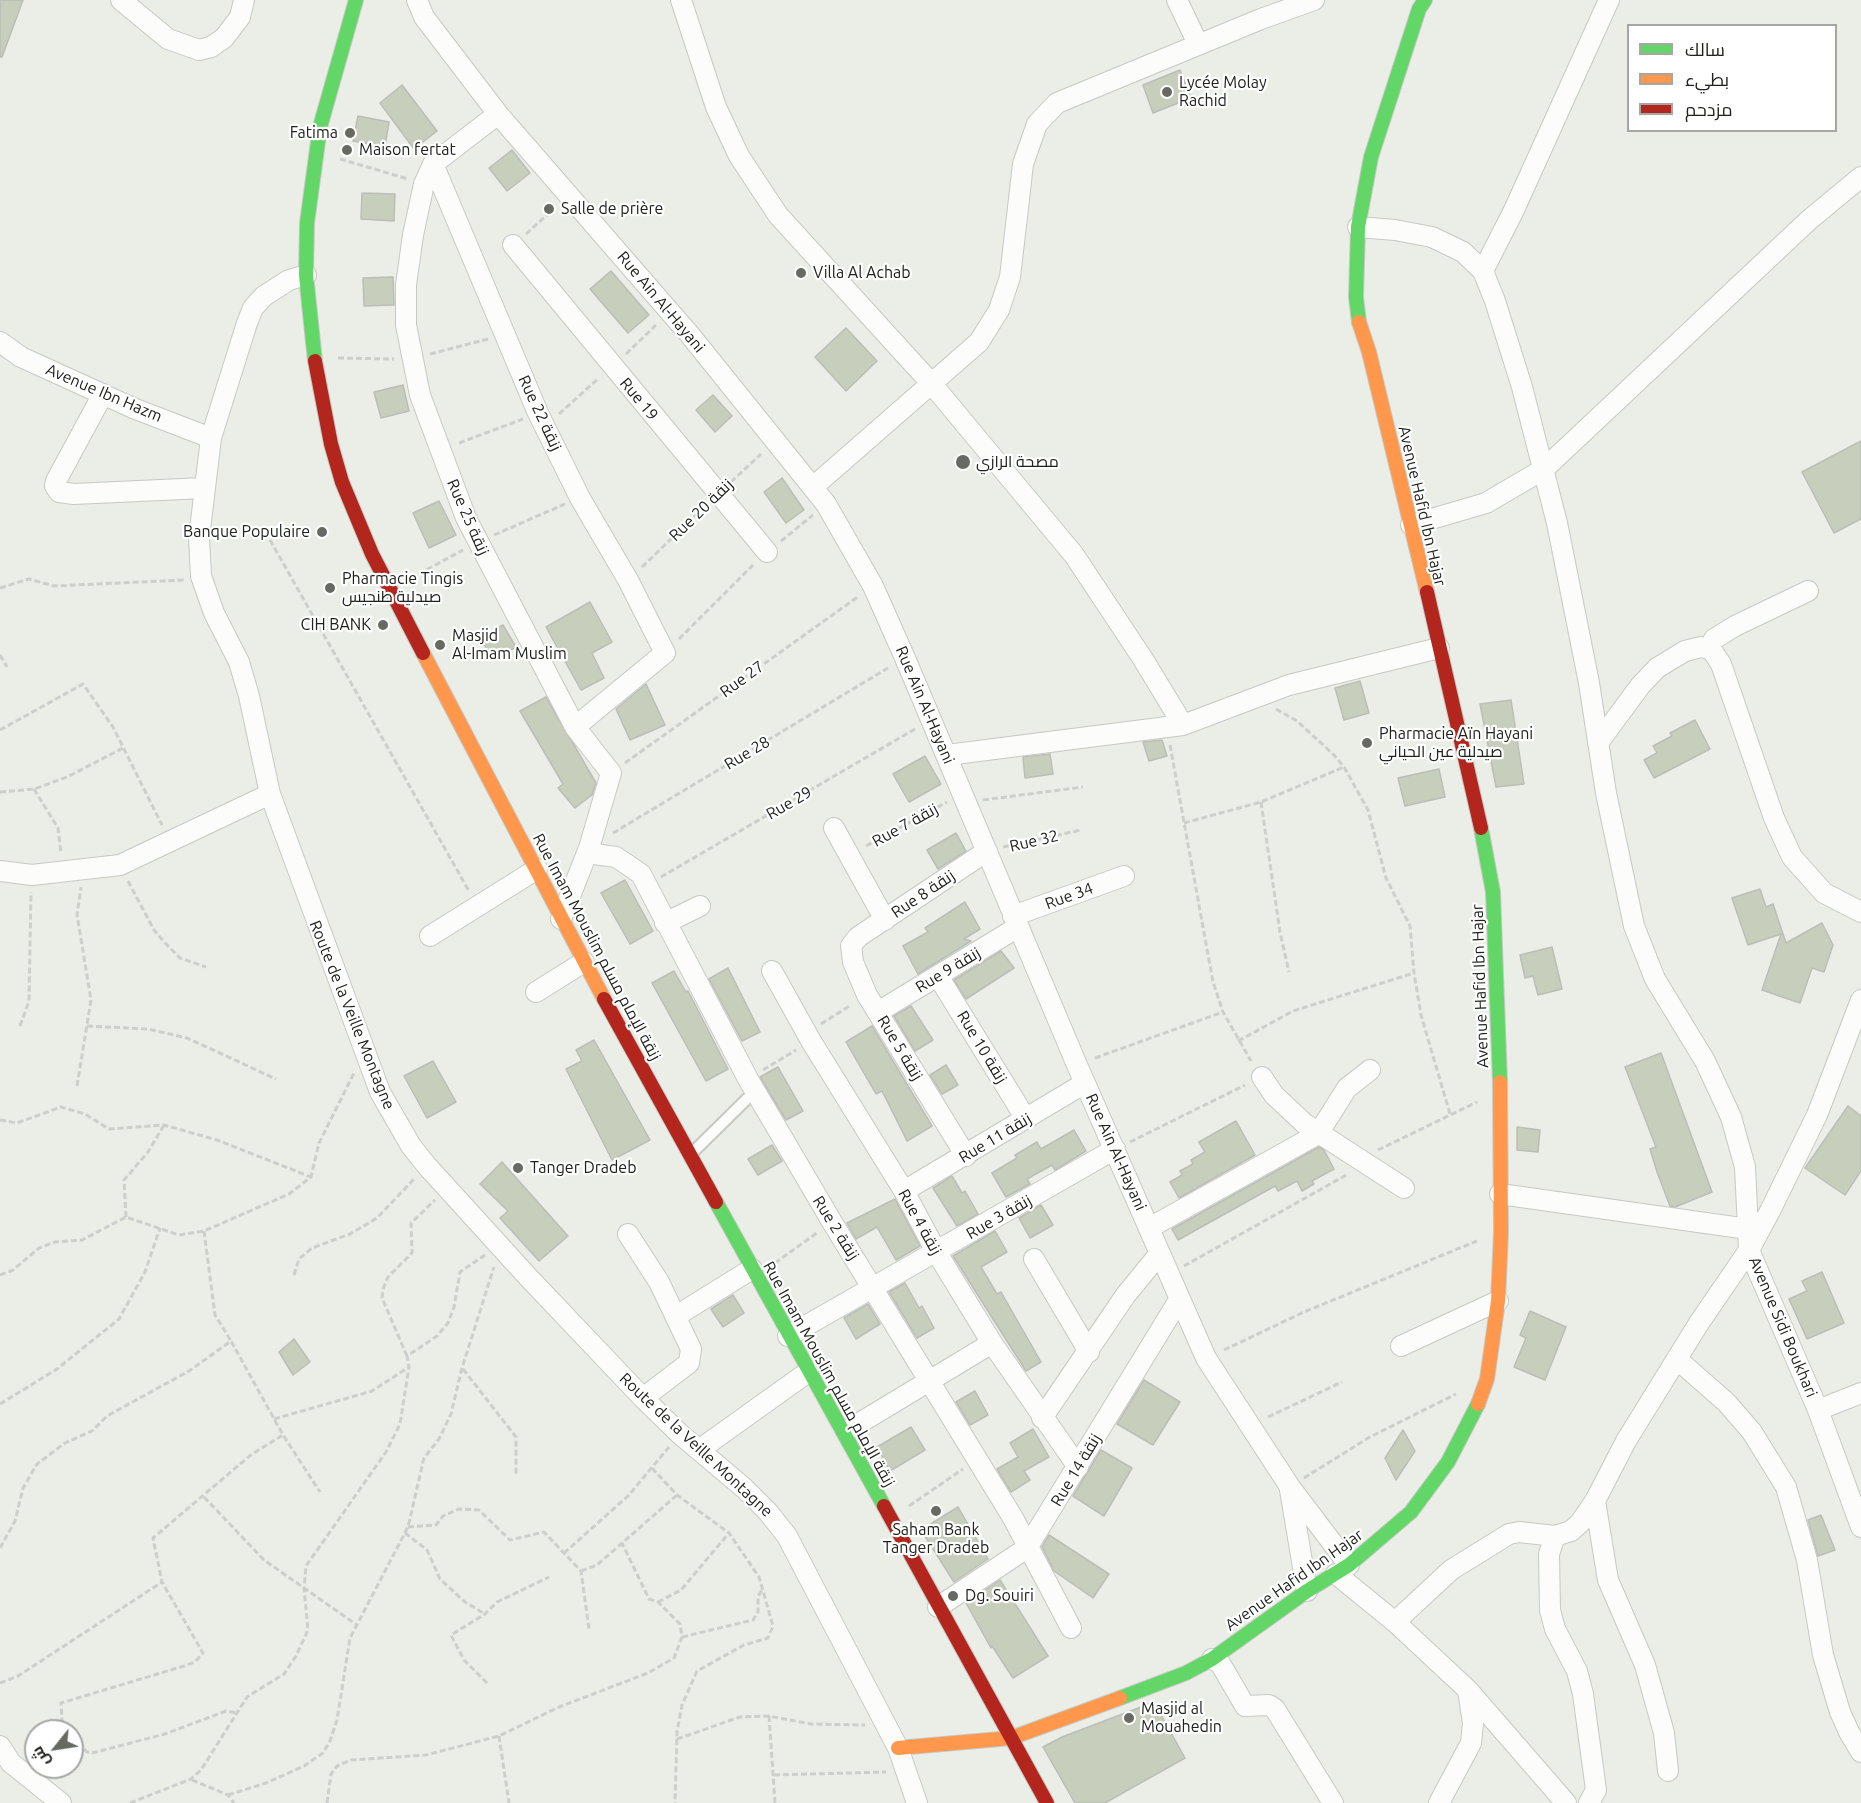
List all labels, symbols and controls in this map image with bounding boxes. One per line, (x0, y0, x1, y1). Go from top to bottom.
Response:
legend (1627, 24, 1837, 132)
text: سالك (1685, 39, 1725, 59)
text: بطيء (1685, 69, 1729, 89)
place label: Lycée Molay Rachid (1179, 73, 1267, 111)
marker: Lycée Molay Rachid (1160, 85, 1174, 99)
text: مزدحم (1685, 99, 1733, 119)
place label: Fatima (290, 123, 338, 143)
marker: Fatima (343, 126, 357, 140)
place label: Maison fertat (359, 140, 456, 160)
marker: Maison fertat (340, 143, 354, 157)
place label: Salle de prière (561, 199, 663, 219)
marker: Salle de prière (542, 202, 556, 216)
street label: Rue Ain Al-Hayani (613, 247, 709, 357)
place label: Villa Al Achab (813, 263, 911, 283)
marker: Villa Al Achab (794, 266, 808, 280)
street label: Avenue Ibn Hazm (43, 360, 165, 426)
street label: Rue 22 زنقة (514, 372, 566, 454)
street label: Rue 19 (616, 374, 662, 424)
street label: Avenue Hafid Ibn Hajar (1394, 424, 1450, 588)
place label: مصحة الرازي (976, 452, 1059, 472)
marker: مصحة الرازي (954, 453, 972, 471)
street label: Rue 20 زنقة (665, 475, 737, 545)
street label: Rue 25 زنقة (443, 476, 493, 558)
place label: Banque Populaire (183, 522, 310, 542)
marker: Banque Populaire (315, 525, 329, 539)
place label: Pharmacie Tingis صيدلية طنجيس (342, 569, 463, 607)
marker: Pharmacie Tingis صيدلية طنجيس (323, 581, 337, 595)
place label: CIH BANK (301, 615, 371, 635)
marker: CIH BANK (376, 618, 390, 632)
place label: Masjid Al-Imam Muslim (452, 626, 567, 664)
marker: Masjid Al-Imam Muslim (433, 638, 447, 652)
street label: Rue Ain Al-Hayani (892, 643, 958, 767)
street label: Rue 27 (716, 657, 768, 701)
place label: Pharmacie Aïn Hayani صيدلية عين الحياني (1379, 724, 1533, 762)
street label: Rue 28 (721, 732, 773, 774)
marker: Pharmacie Aïn Hayani صيدلية عين الحياني (1360, 736, 1374, 750)
street label: Rue 29 (763, 782, 815, 824)
street label: Rue 7 زنقة (869, 799, 941, 851)
street label: Rue 32 (1008, 826, 1060, 856)
street label: Rue Imam Mouslim زنقة الإمام مسلم (529, 830, 665, 1064)
street label: Rue 8 زنقة (888, 866, 958, 922)
street label: Rue 34 (1042, 878, 1096, 914)
street label: Avenue Hafid Ibn Hajar (1468, 904, 1492, 1068)
street label: Route de la Veille Montagne (305, 918, 399, 1112)
street label: Rue 9 زنقة (912, 943, 984, 997)
street label: Rue 10 زنقة (953, 1007, 1011, 1087)
street label: Rue 5 زنقة (873, 1012, 927, 1084)
street label: Rue Ain Al-Hayani (1082, 1090, 1150, 1214)
street label: Rue 11 زنقة (955, 1109, 1035, 1167)
place label: Tanger Dradeb (530, 1158, 637, 1178)
marker: Tanger Dradeb (511, 1161, 525, 1175)
street label: Rue 4 زنقة (894, 1186, 946, 1258)
street label: Rue 3 زنقة (963, 1191, 1035, 1243)
street label: Rue 2 زنقة (809, 1192, 863, 1264)
street label: Avenue Sidi Boukhari (1745, 1254, 1821, 1400)
street label: Rue Imam Mouslim زنقة الإمام مسلم (759, 1258, 899, 1490)
street label: Route de la Veille Montagne (615, 1369, 777, 1521)
street label: Rue 14 زنقة (1047, 1430, 1105, 1510)
marker: Saham Bank Tanger Dradeb (929, 1504, 943, 1518)
place label: Saham Bank Tanger Dradeb (883, 1520, 989, 1558)
street label: Avenue Hafid Ibn Hajar (1221, 1525, 1367, 1635)
place label: Dg. Souiri (965, 1586, 1034, 1606)
marker: Dg. Souiri (946, 1589, 960, 1603)
place label: Masjid al Mouahedin (1141, 1699, 1222, 1737)
marker: Masjid al Mouahedin (1122, 1711, 1136, 1725)
north arrow (24, 1719, 84, 1779)
text: ش (27, 1744, 53, 1770)

